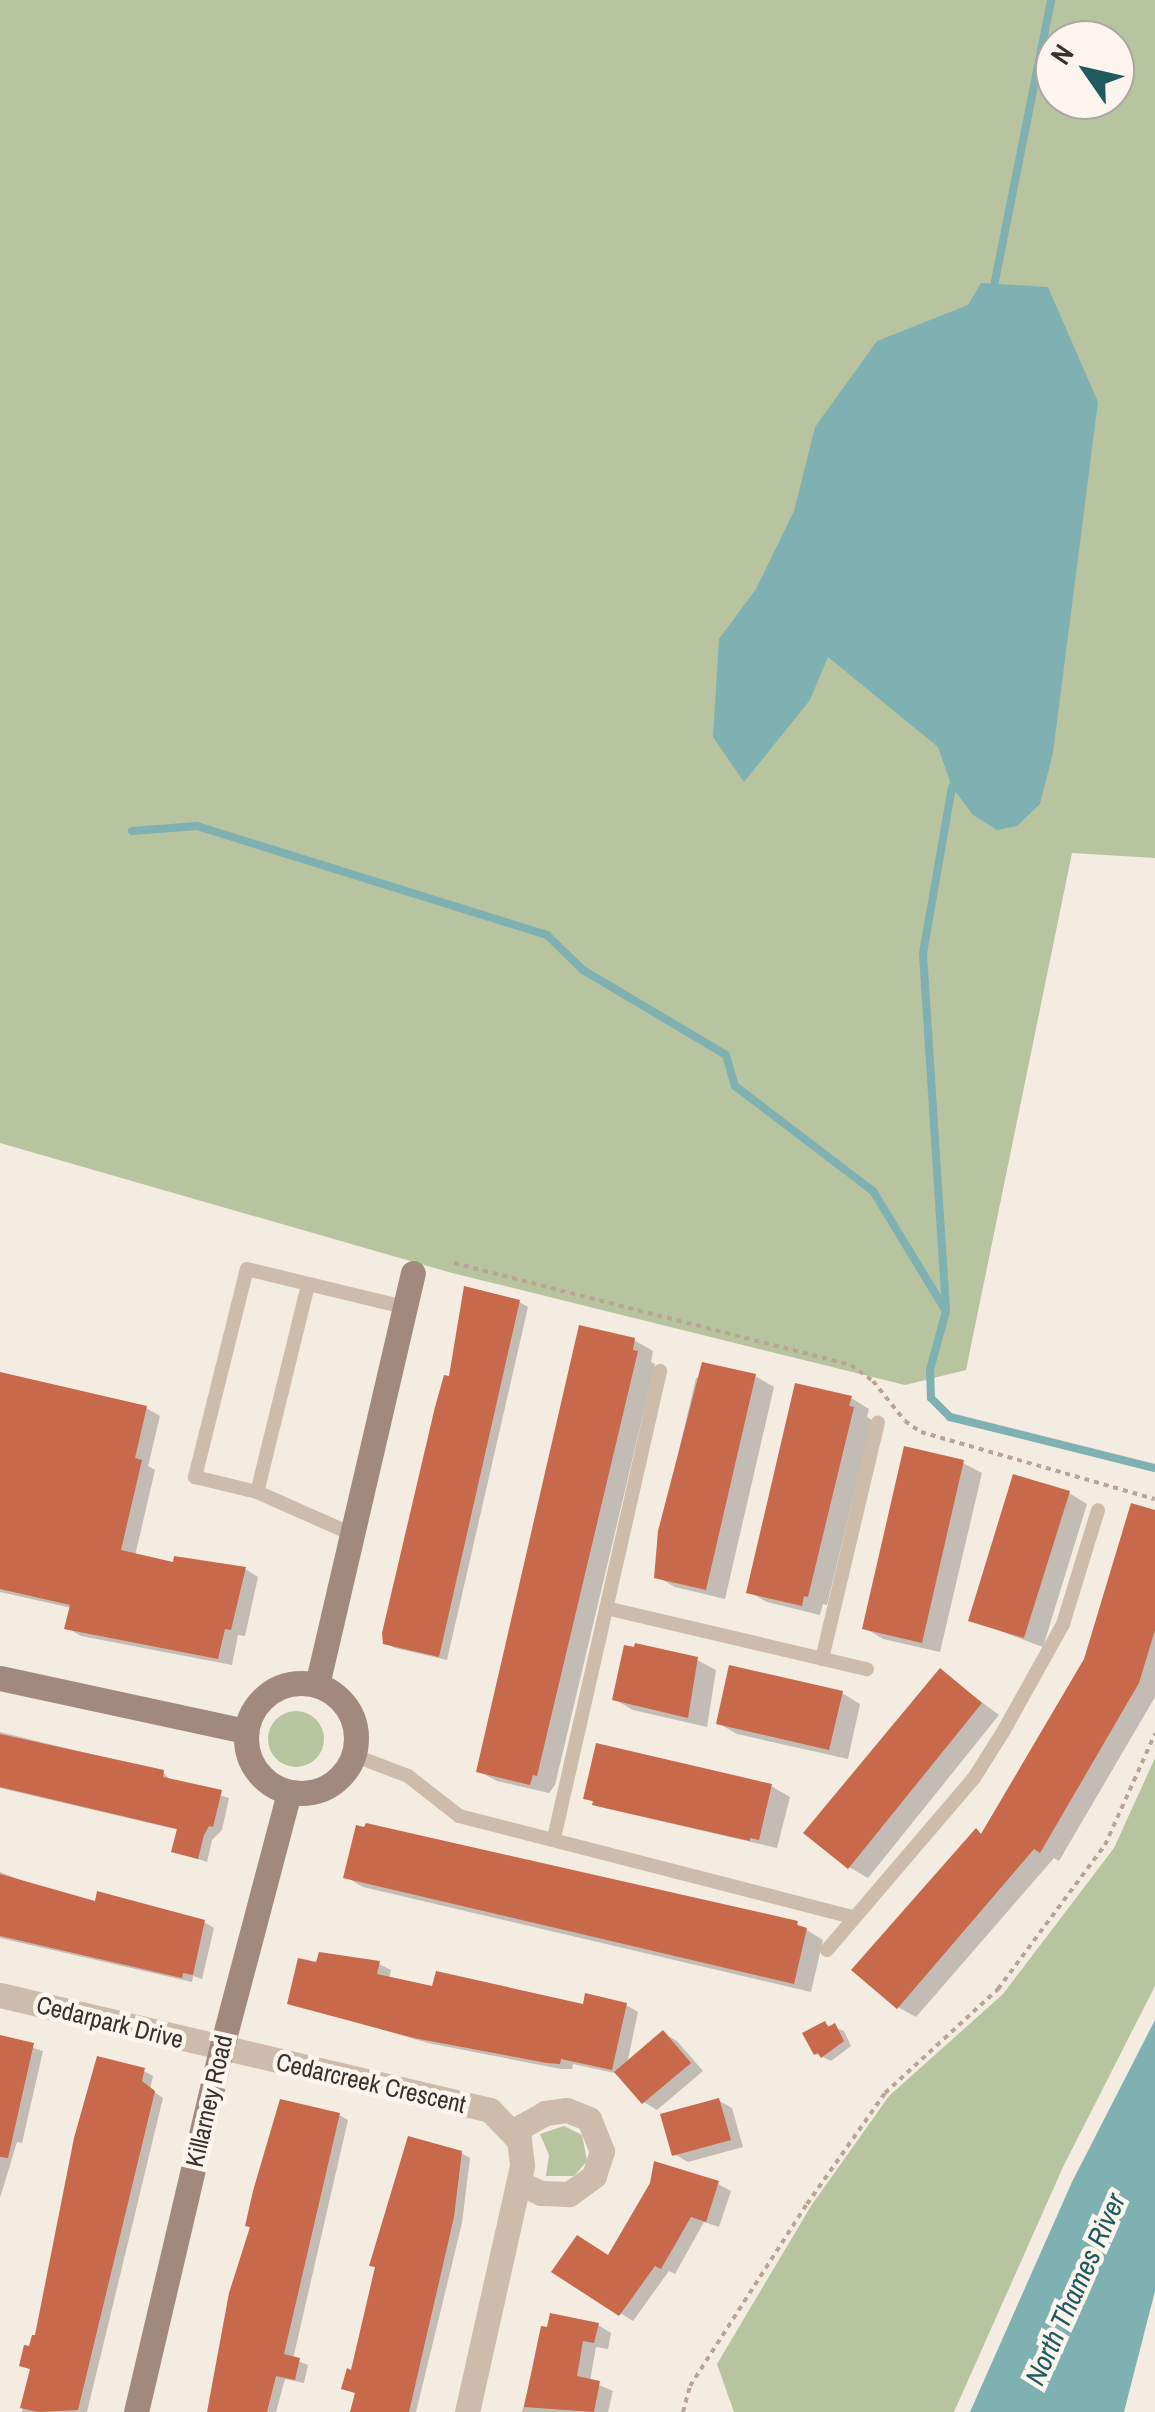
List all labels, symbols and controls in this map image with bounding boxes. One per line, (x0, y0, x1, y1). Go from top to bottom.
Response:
north arrow (1035, 20, 1135, 120)
text: N (1041, 37, 1082, 72)
street label: Cedarpark Drive (33, 1989, 187, 2055)
street label: Killarney Road (179, 2032, 239, 2170)
street label: Cedarcreek Crescent (273, 2047, 469, 2119)
water label: North Thames River (1018, 2188, 1132, 2390)

